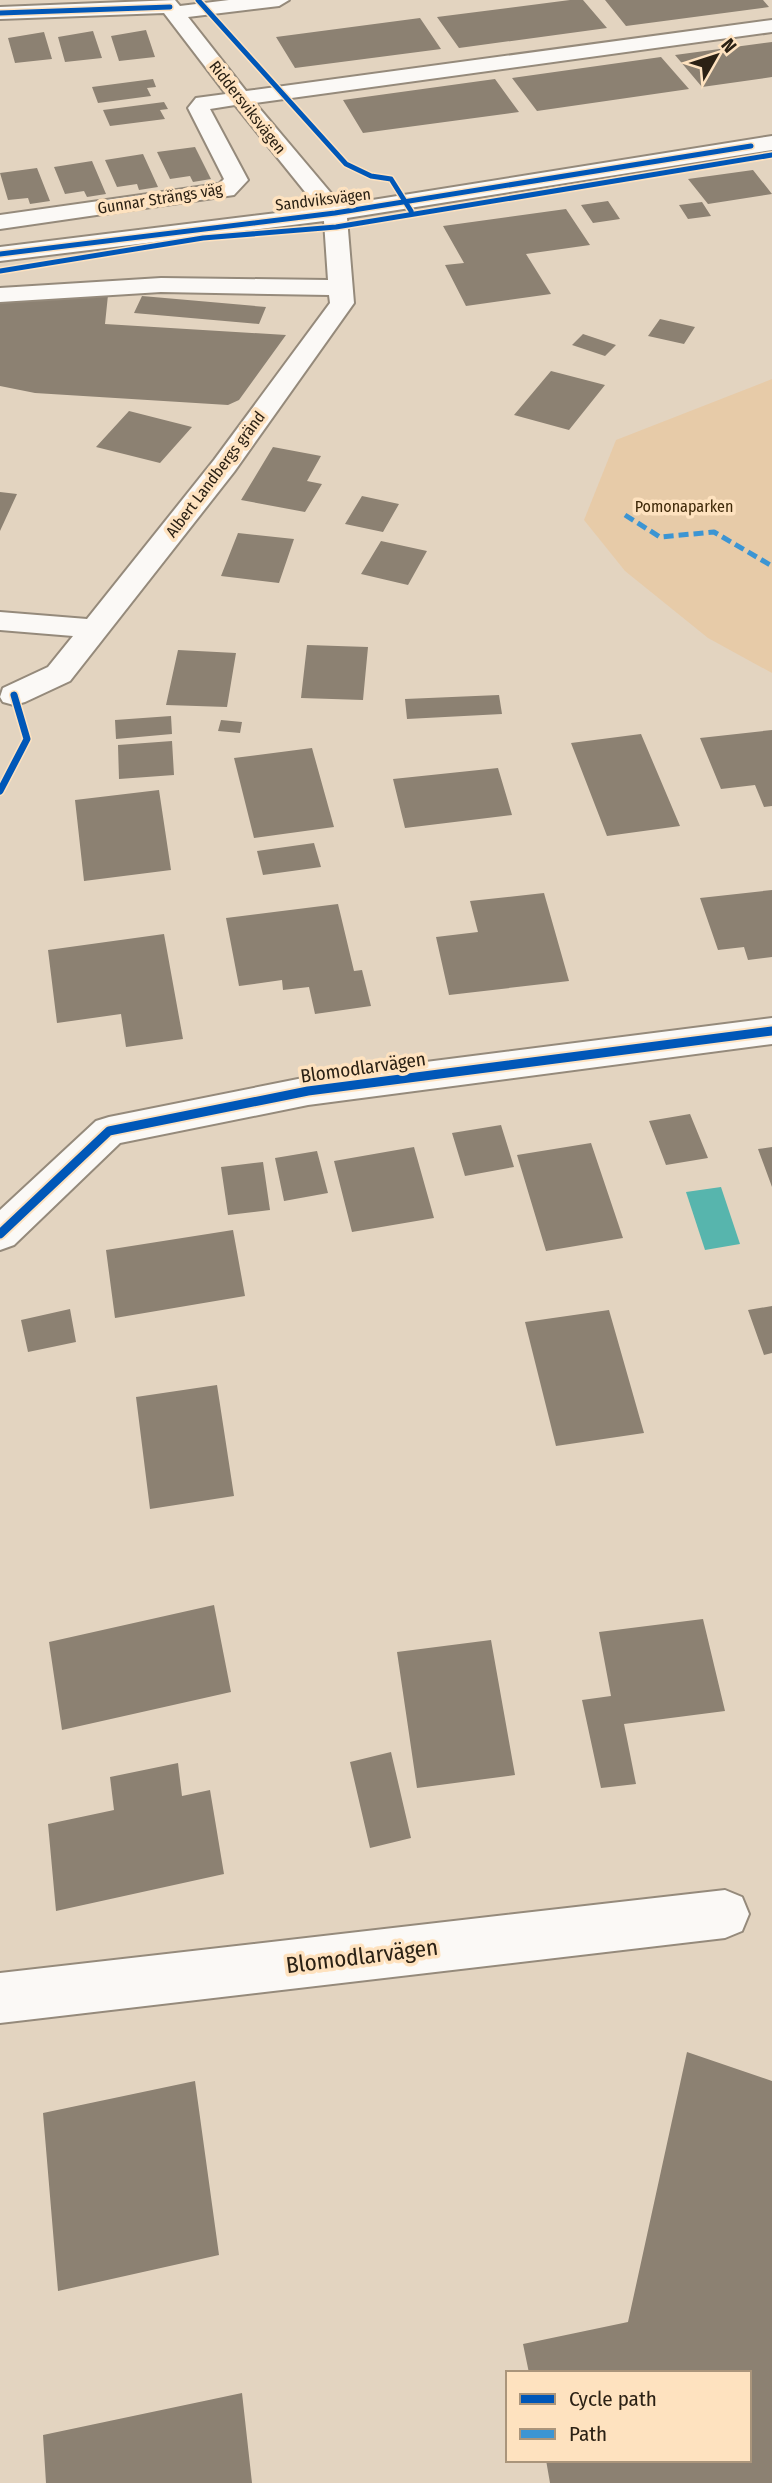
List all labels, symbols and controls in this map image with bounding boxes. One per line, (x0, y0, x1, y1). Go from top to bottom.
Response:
north arrow (681, 21, 751, 91)
text: N (716, 34, 741, 57)
street label: Riddersviksvägen (205, 57, 290, 158)
street label: Gunnar Strängs väg (96, 179, 224, 218)
street label: Sandviksvägen (274, 184, 372, 215)
street label: Albert Landbergs gränd (162, 408, 269, 541)
park label: Pomonaparken (635, 497, 733, 516)
street label: Blomodlarvägen (299, 1047, 427, 1088)
street label: Blomodlarvägen (284, 1933, 440, 1979)
legend (506, 2371, 751, 2462)
text: Cycle path (569, 2386, 657, 2412)
text: Path (569, 2421, 607, 2447)

